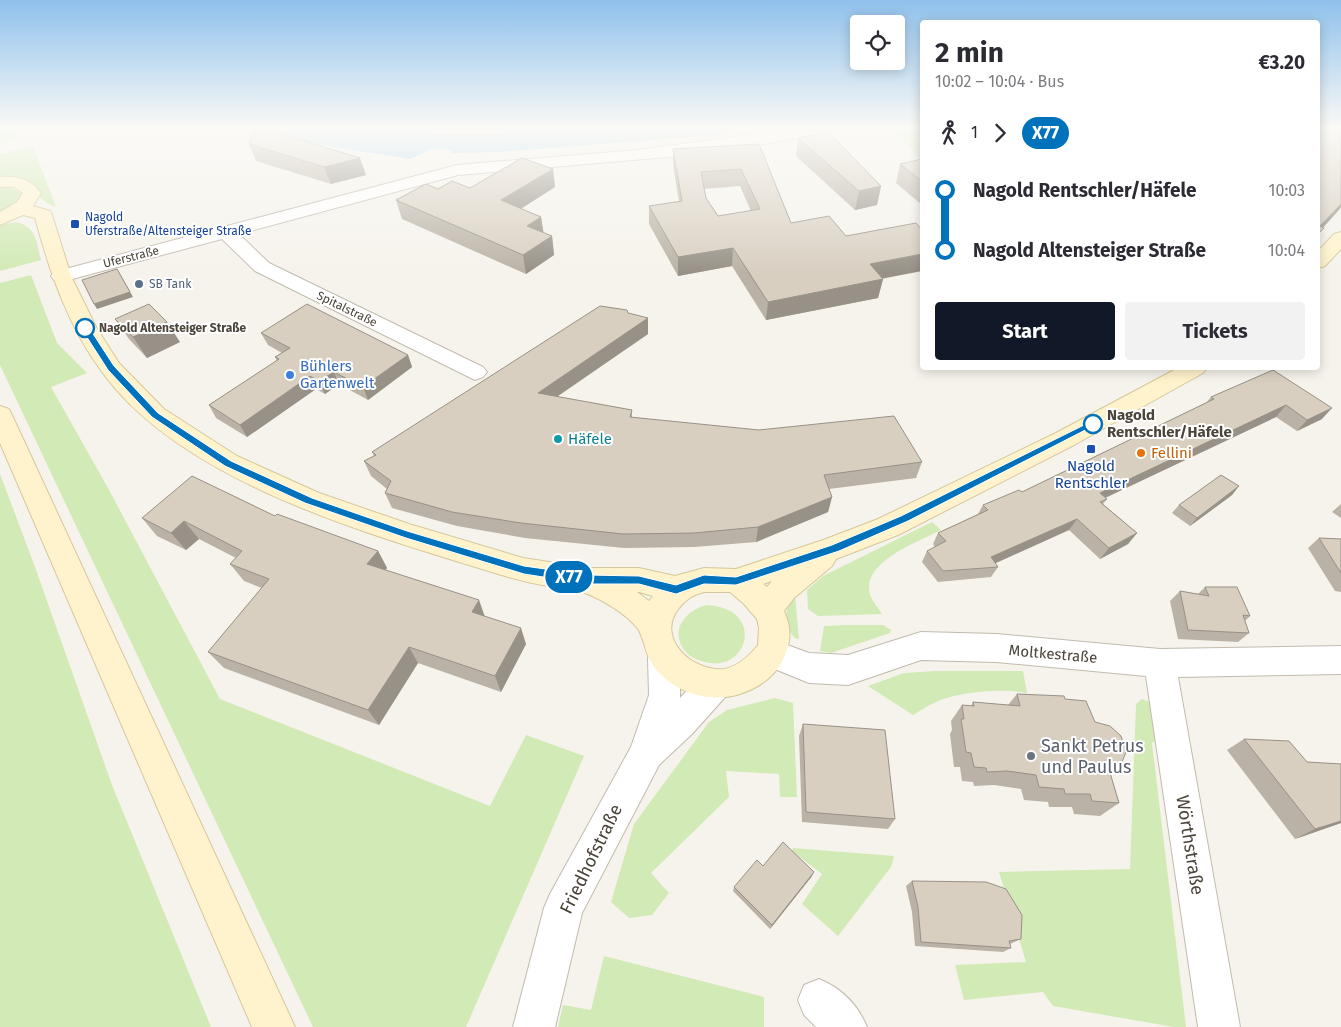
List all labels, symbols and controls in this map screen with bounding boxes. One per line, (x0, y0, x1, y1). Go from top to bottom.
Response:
map controls (850, 15, 905, 70)
button: locate (850, 15, 905, 70)
text: 2 min (935, 36, 1004, 69)
text: €3.20 (1258, 51, 1305, 74)
text: 10:02 – 10:04 · Bus (935, 72, 1064, 91)
icon: walk (935, 119, 963, 147)
icon: forward (986, 119, 1014, 147)
text: X77 (1032, 122, 1059, 144)
text: 1 (971, 123, 978, 142)
text: Nagold Rentschler/Häfele (973, 179, 1196, 202)
text: 10:03 (1269, 181, 1305, 200)
place label: Nagold Uferstraße/Altensteiger Straße (85, 210, 252, 238)
marker: Nagold Uferstraße/Altensteiger Straße (69, 218, 81, 230)
text: Nagold Altensteiger Straße (973, 239, 1206, 262)
text: 10:04 (1268, 241, 1305, 260)
street label: Uferstraße (102, 243, 160, 271)
place label: SB Tank (149, 277, 192, 291)
marker: SB Tank (133, 278, 145, 290)
street label: Spitalstraße (314, 288, 380, 330)
button: Start (935, 302, 1115, 360)
button: Tickets (1125, 302, 1305, 360)
marker: Nagold Altensteiger Straße (75, 318, 95, 338)
place label: Nagold Altensteiger Straße (99, 321, 247, 335)
place label: Bühlers Gartenwelt (300, 357, 375, 392)
marker: Bühlers Gartenwelt (284, 369, 296, 381)
place label: Nagold Rentschler/Häfele (1107, 406, 1232, 441)
marker: Nagold Rentschler/Häfele (1083, 414, 1103, 434)
place label: Häfele (568, 430, 612, 448)
marker: Häfele (552, 433, 564, 445)
marker: Nagold Rentschler (1085, 443, 1097, 455)
place label: Fellini (1151, 444, 1192, 462)
marker: Fellini (1135, 447, 1147, 459)
place label: Nagold Rentschler (1055, 457, 1127, 492)
line badge: X77 (540, 561, 598, 593)
text: X77 (555, 566, 583, 588)
street label: Moltkestraße (1008, 641, 1098, 667)
place label: Sankt Petrus und Paulus (1041, 735, 1144, 778)
marker: Sankt Petrus und Paulus (1025, 750, 1037, 762)
street label: Wörthstraße (1171, 794, 1209, 896)
street label: Friedhofstraße (555, 801, 627, 917)

